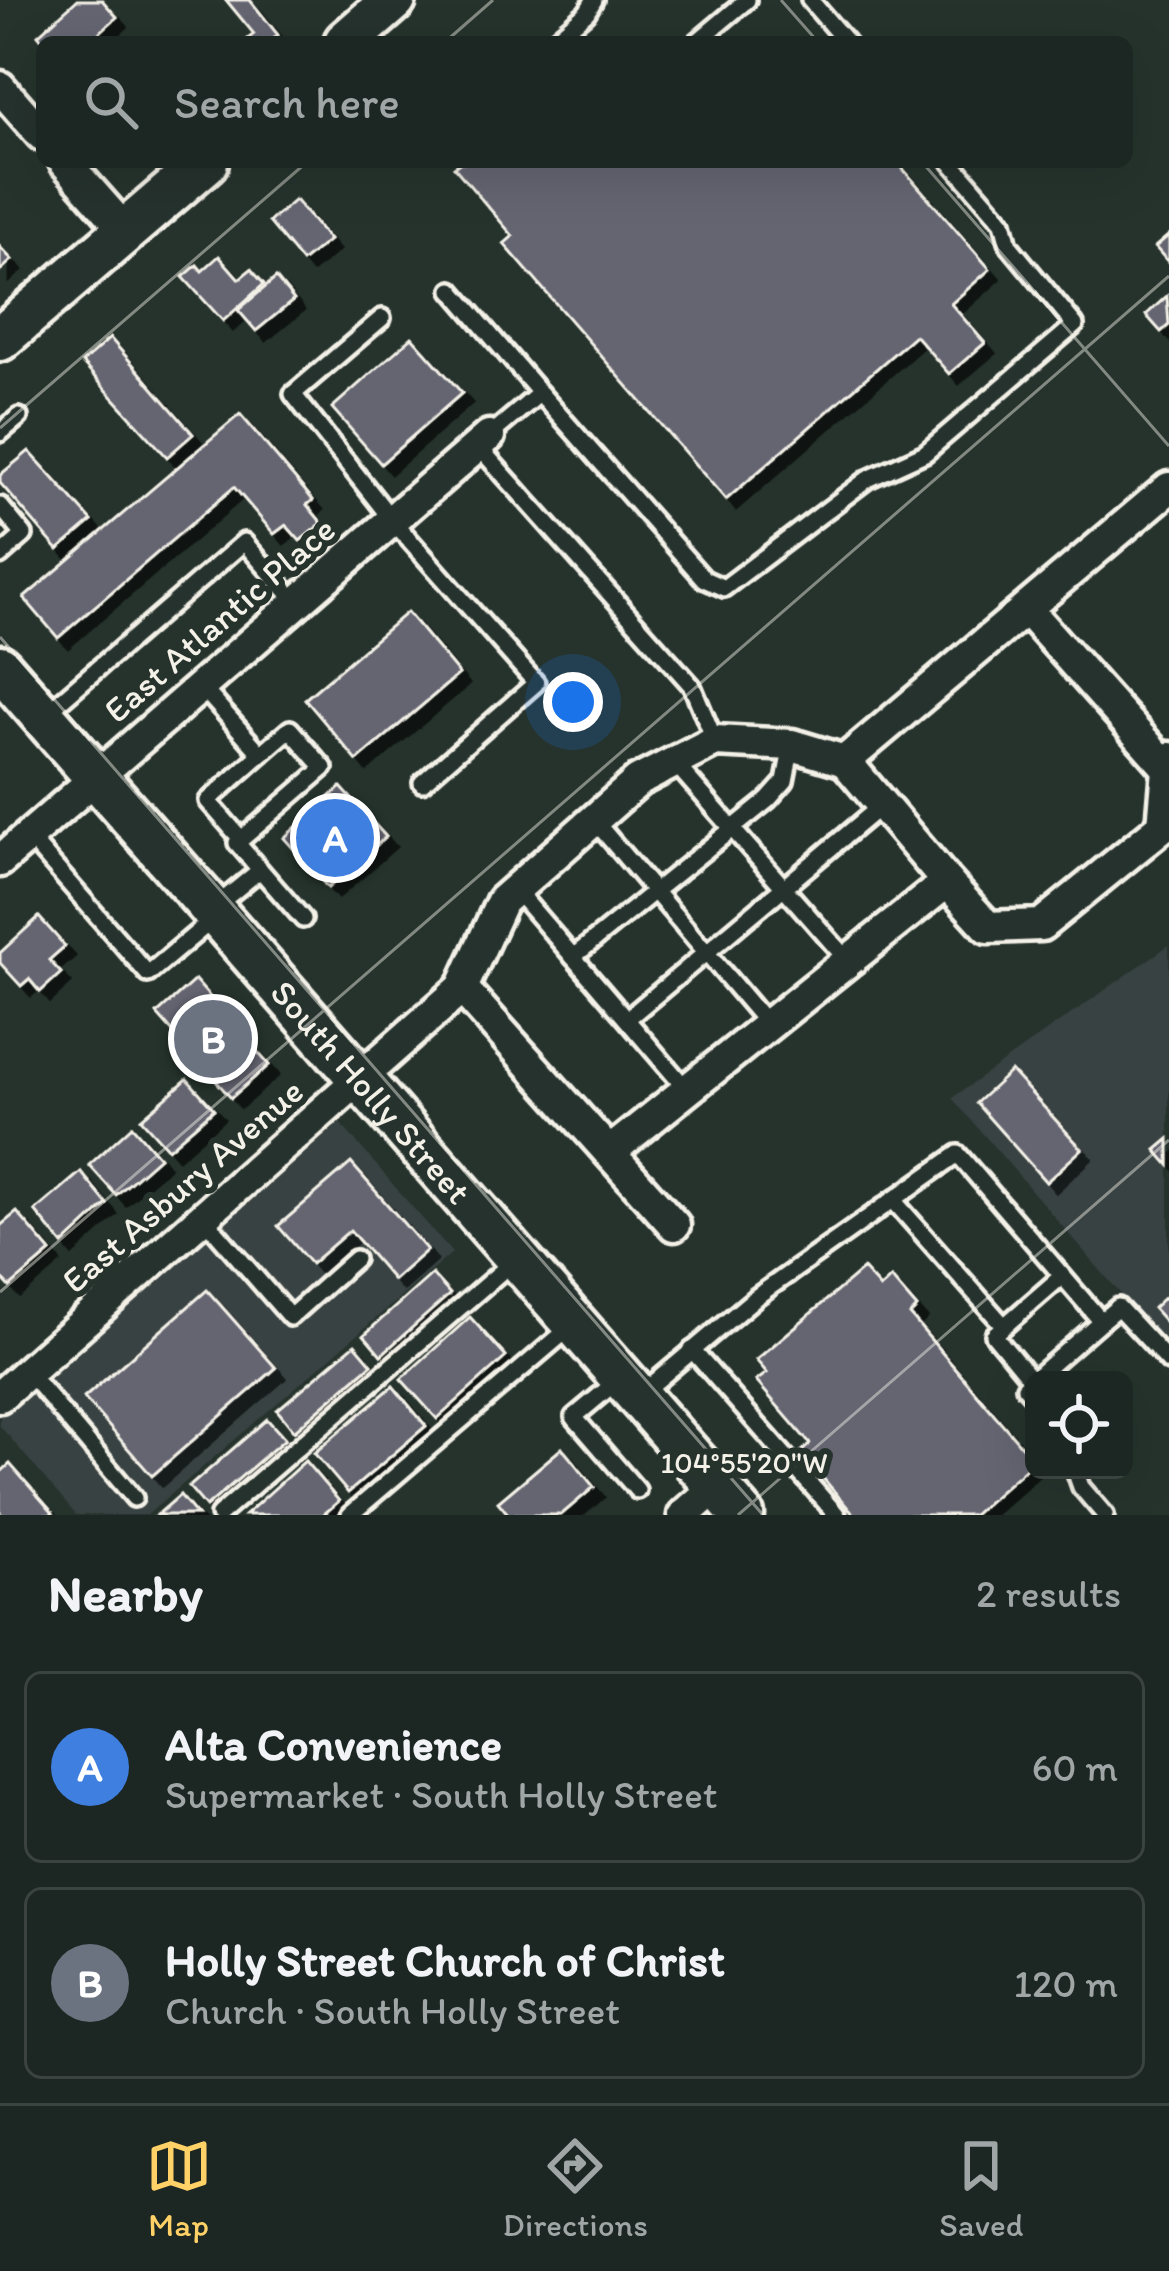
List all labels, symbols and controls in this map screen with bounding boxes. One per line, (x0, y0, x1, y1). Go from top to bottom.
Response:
search box (36, 36, 1133, 168)
icon: search (78, 69, 144, 135)
text: Search here (174, 75, 400, 129)
street label: East Atlantic Place (95, 507, 344, 731)
your location (543, 672, 603, 732)
pin: A (296, 793, 374, 883)
street label: South Holly Street (262, 971, 480, 1212)
pin: B (174, 994, 252, 1084)
street label: East Asbury Avenue (53, 1069, 312, 1302)
map controls (1025, 1371, 1133, 1479)
button: locate (1025, 1371, 1133, 1479)
text: 104°55'20"W (660, 1444, 828, 1481)
text: Nearby (48, 1563, 203, 1624)
text: 2 results (976, 1570, 1121, 1617)
text: Alta Convenience (165, 1717, 502, 1771)
text: A (78, 1744, 102, 1791)
text: 60 m (1032, 1744, 1118, 1791)
text: Supermarket · South Holly Street (165, 1771, 717, 1818)
text: Holly Street Church of Christ (165, 1933, 725, 1987)
text: B (77, 1960, 103, 2007)
text: 120 m (1014, 1960, 1118, 2007)
text: Church · South Holly Street (165, 1987, 620, 2034)
tab: Map (146, 2133, 212, 2244)
tab: Directions (503, 2133, 648, 2244)
tab: Saved (939, 2133, 1023, 2244)

